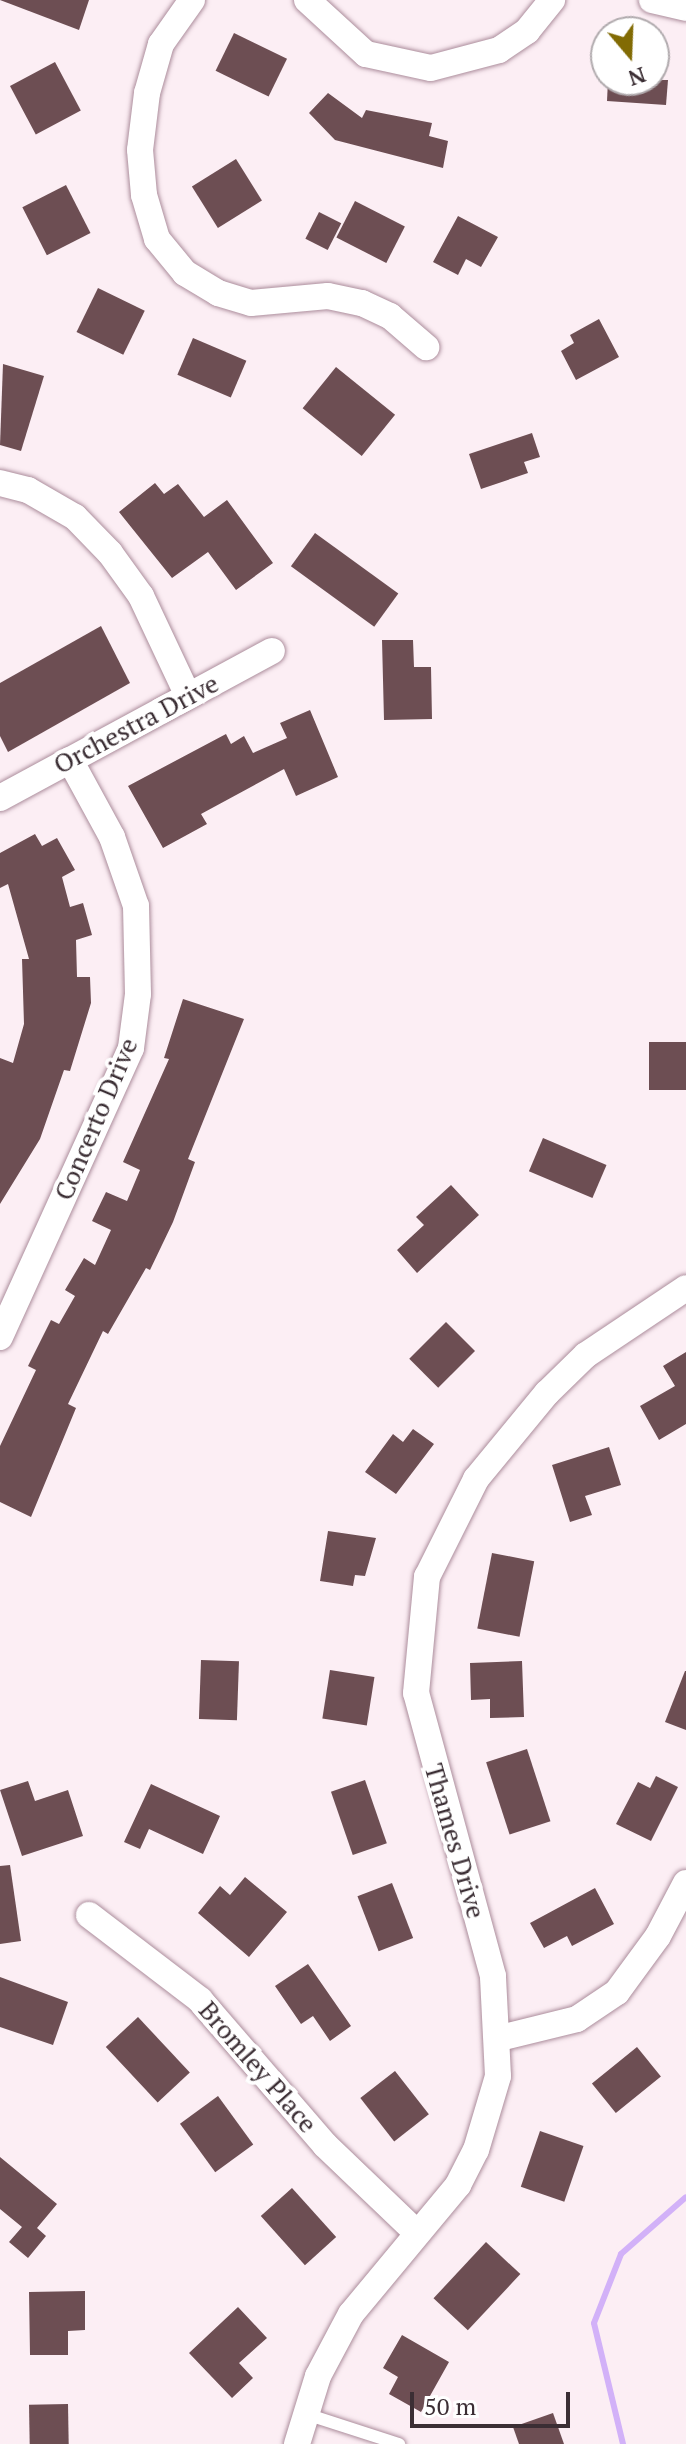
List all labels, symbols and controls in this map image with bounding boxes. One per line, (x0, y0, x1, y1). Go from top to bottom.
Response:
north arrow (590, 16, 670, 96)
text: N (625, 61, 650, 94)
street label: Orchestra Drive (48, 667, 224, 781)
street label: Concerto Drive (48, 1033, 144, 1205)
street label: Thames Drive (418, 1760, 492, 1922)
street label: Bromley Place (192, 1995, 324, 2139)
scale bar (414, 2376, 574, 2426)
text: 50 m (424, 2390, 476, 2422)

